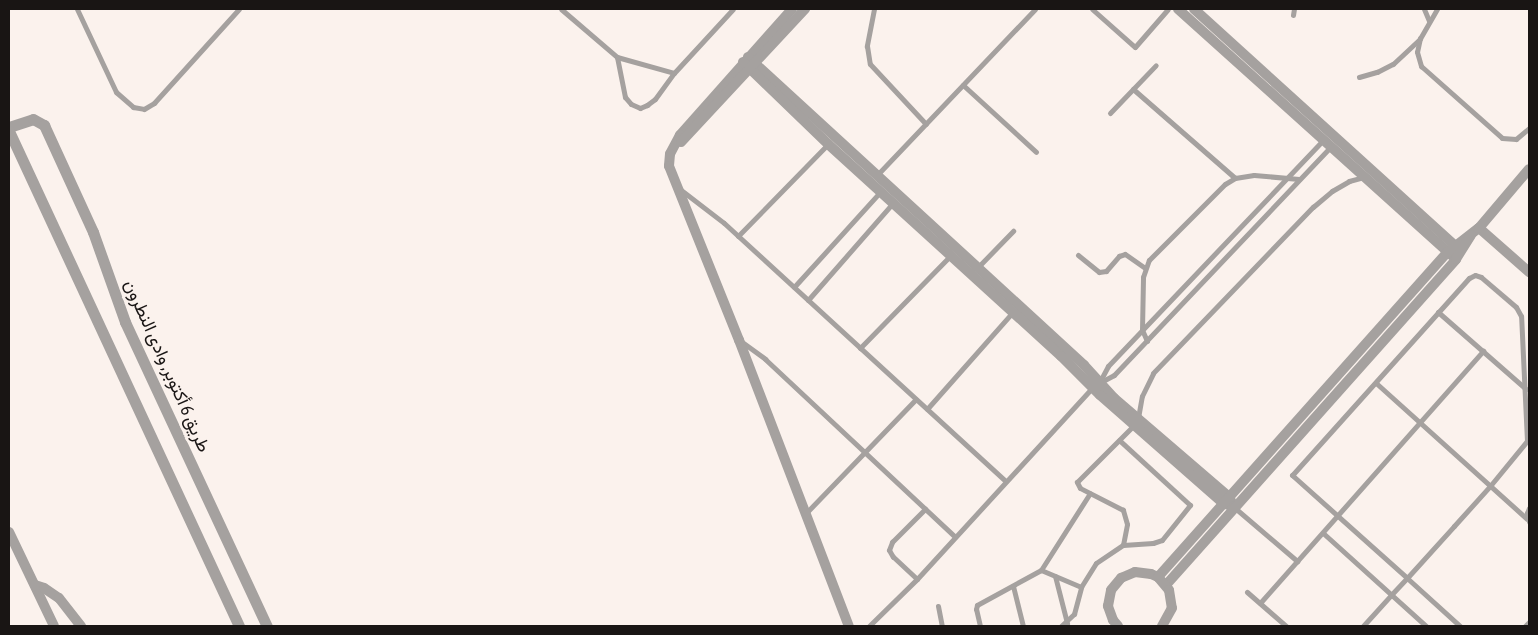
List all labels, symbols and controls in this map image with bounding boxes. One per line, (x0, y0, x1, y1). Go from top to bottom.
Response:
street label: طريق 6 أكتوبر, وادى النطرون (119, 276, 215, 456)

